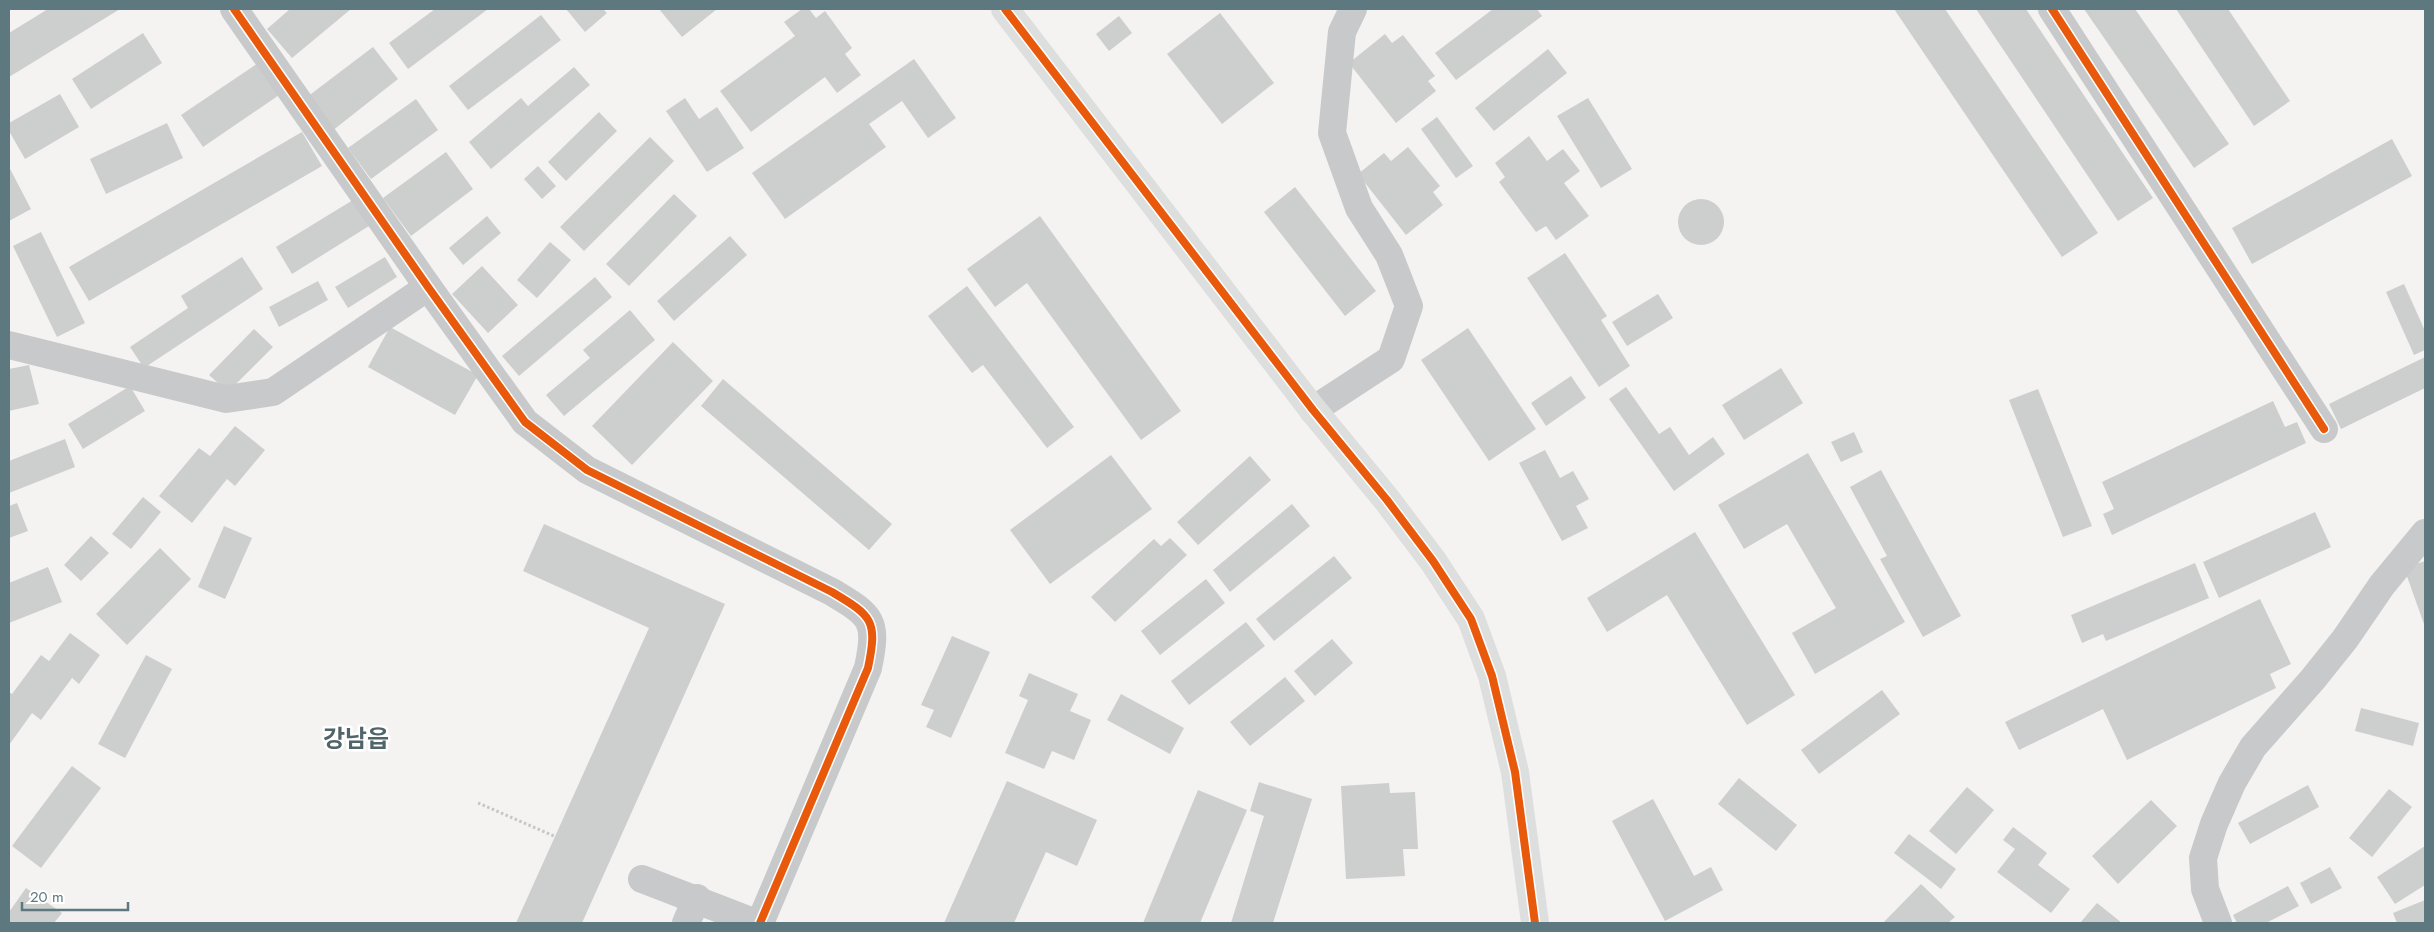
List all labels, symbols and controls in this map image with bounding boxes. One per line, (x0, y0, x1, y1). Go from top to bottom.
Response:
district label: 강남읍 (323, 721, 389, 756)
scale bar (22, 880, 129, 912)
text: 20 m (30, 886, 64, 908)

